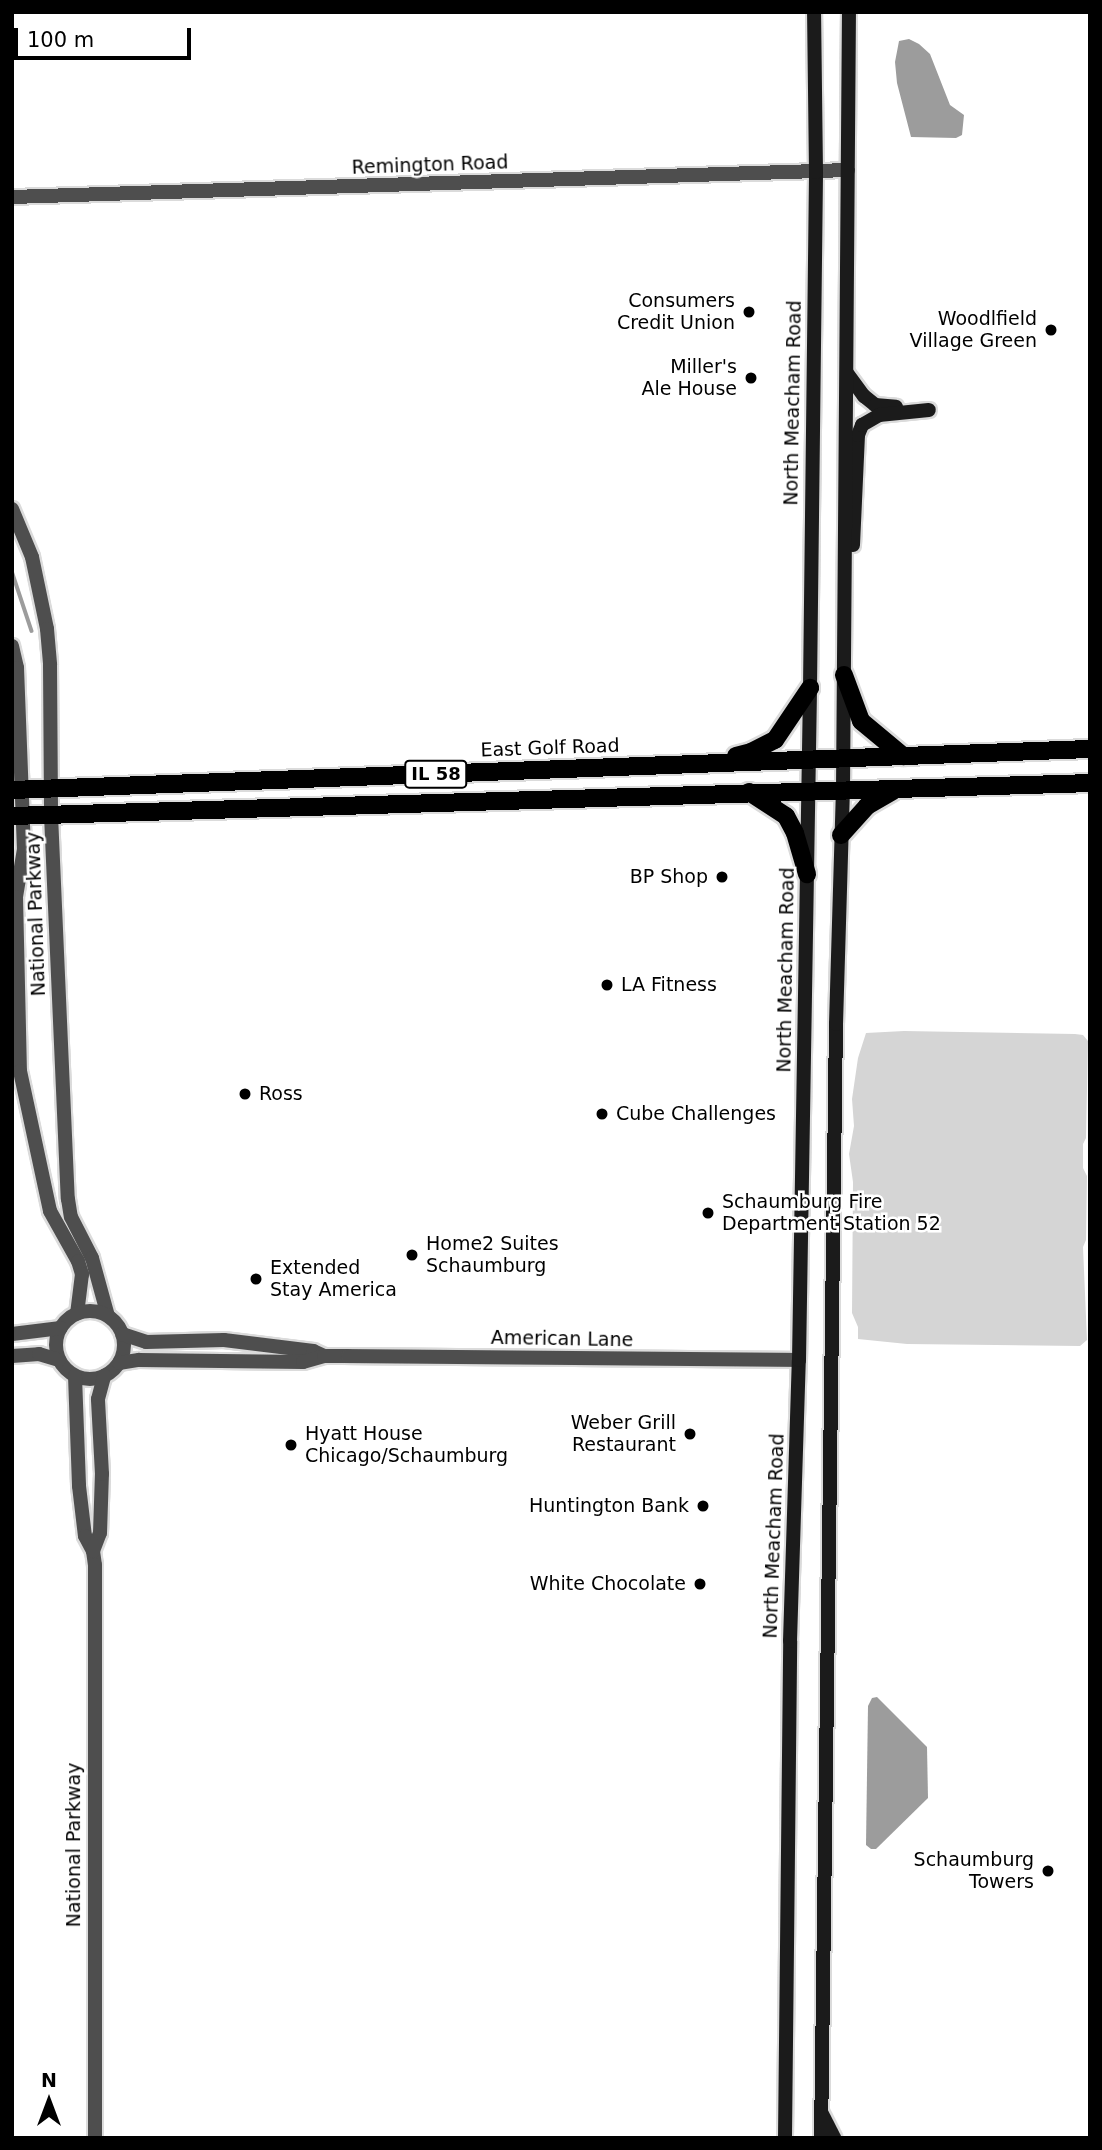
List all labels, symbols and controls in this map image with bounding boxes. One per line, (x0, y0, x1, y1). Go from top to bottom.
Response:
scale bar (18, 14, 194, 58)
text: 100 m (27, 28, 94, 52)
street label: Remington Road (351, 151, 509, 179)
place label: Consumers Credit Union (617, 290, 735, 334)
street label: North Meacham Road (780, 300, 806, 506)
marker: Consumers Credit Union (741, 304, 757, 320)
place label: Woodlfield Village Green (910, 308, 1037, 352)
marker: Woodlfield Village Green (1043, 322, 1059, 338)
place label: Miller's Ale House (641, 356, 737, 400)
marker: Miller's Ale House (743, 370, 759, 386)
street label: East Golf Road (480, 734, 620, 762)
road number: IL 58 (403, 760, 469, 788)
street label: National Parkway (22, 831, 50, 997)
place label: BP Shop (630, 866, 708, 888)
street label: North Meacham Road (773, 867, 799, 1073)
marker: BP Shop (714, 869, 730, 885)
place label: LA Fitness (621, 974, 717, 996)
marker: LA Fitness (599, 977, 615, 993)
place label: Ross (259, 1083, 303, 1105)
marker: Ross (237, 1086, 253, 1102)
place label: Cube Challenges (616, 1103, 776, 1125)
marker: Cube Challenges (594, 1106, 610, 1122)
place label: Schaumburg Fire Department Station 52 (722, 1191, 941, 1235)
marker: Schaumburg Fire Department Station 52 (700, 1205, 716, 1221)
place label: Home2 Suites Schaumburg (426, 1233, 559, 1277)
marker: Home2 Suites Schaumburg (404, 1247, 420, 1263)
place label: Extended Stay America (270, 1257, 397, 1301)
marker: Extended Stay America (248, 1271, 264, 1287)
street label: American Lane (491, 1326, 633, 1352)
place label: Weber Grill Restaurant (571, 1412, 676, 1456)
place label: Hyatt House Chicago/Schaumburg (305, 1423, 508, 1467)
marker: Weber Grill Restaurant (682, 1426, 698, 1442)
street label: North Meacham Road (759, 1433, 789, 1639)
marker: Hyatt House Chicago/Schaumburg (283, 1437, 299, 1453)
place label: Huntington Bank (529, 1495, 689, 1517)
marker: Huntington Bank (695, 1498, 711, 1514)
place label: White Chocolate (530, 1573, 686, 1595)
marker: White Chocolate (692, 1576, 708, 1592)
street label: National Parkway (63, 1763, 85, 1927)
place label: Schaumburg Towers (914, 1849, 1034, 1893)
marker: Schaumburg Towers (1040, 1863, 1056, 1879)
north arrow (14, 2066, 84, 2136)
text: N (41, 2069, 57, 2091)

